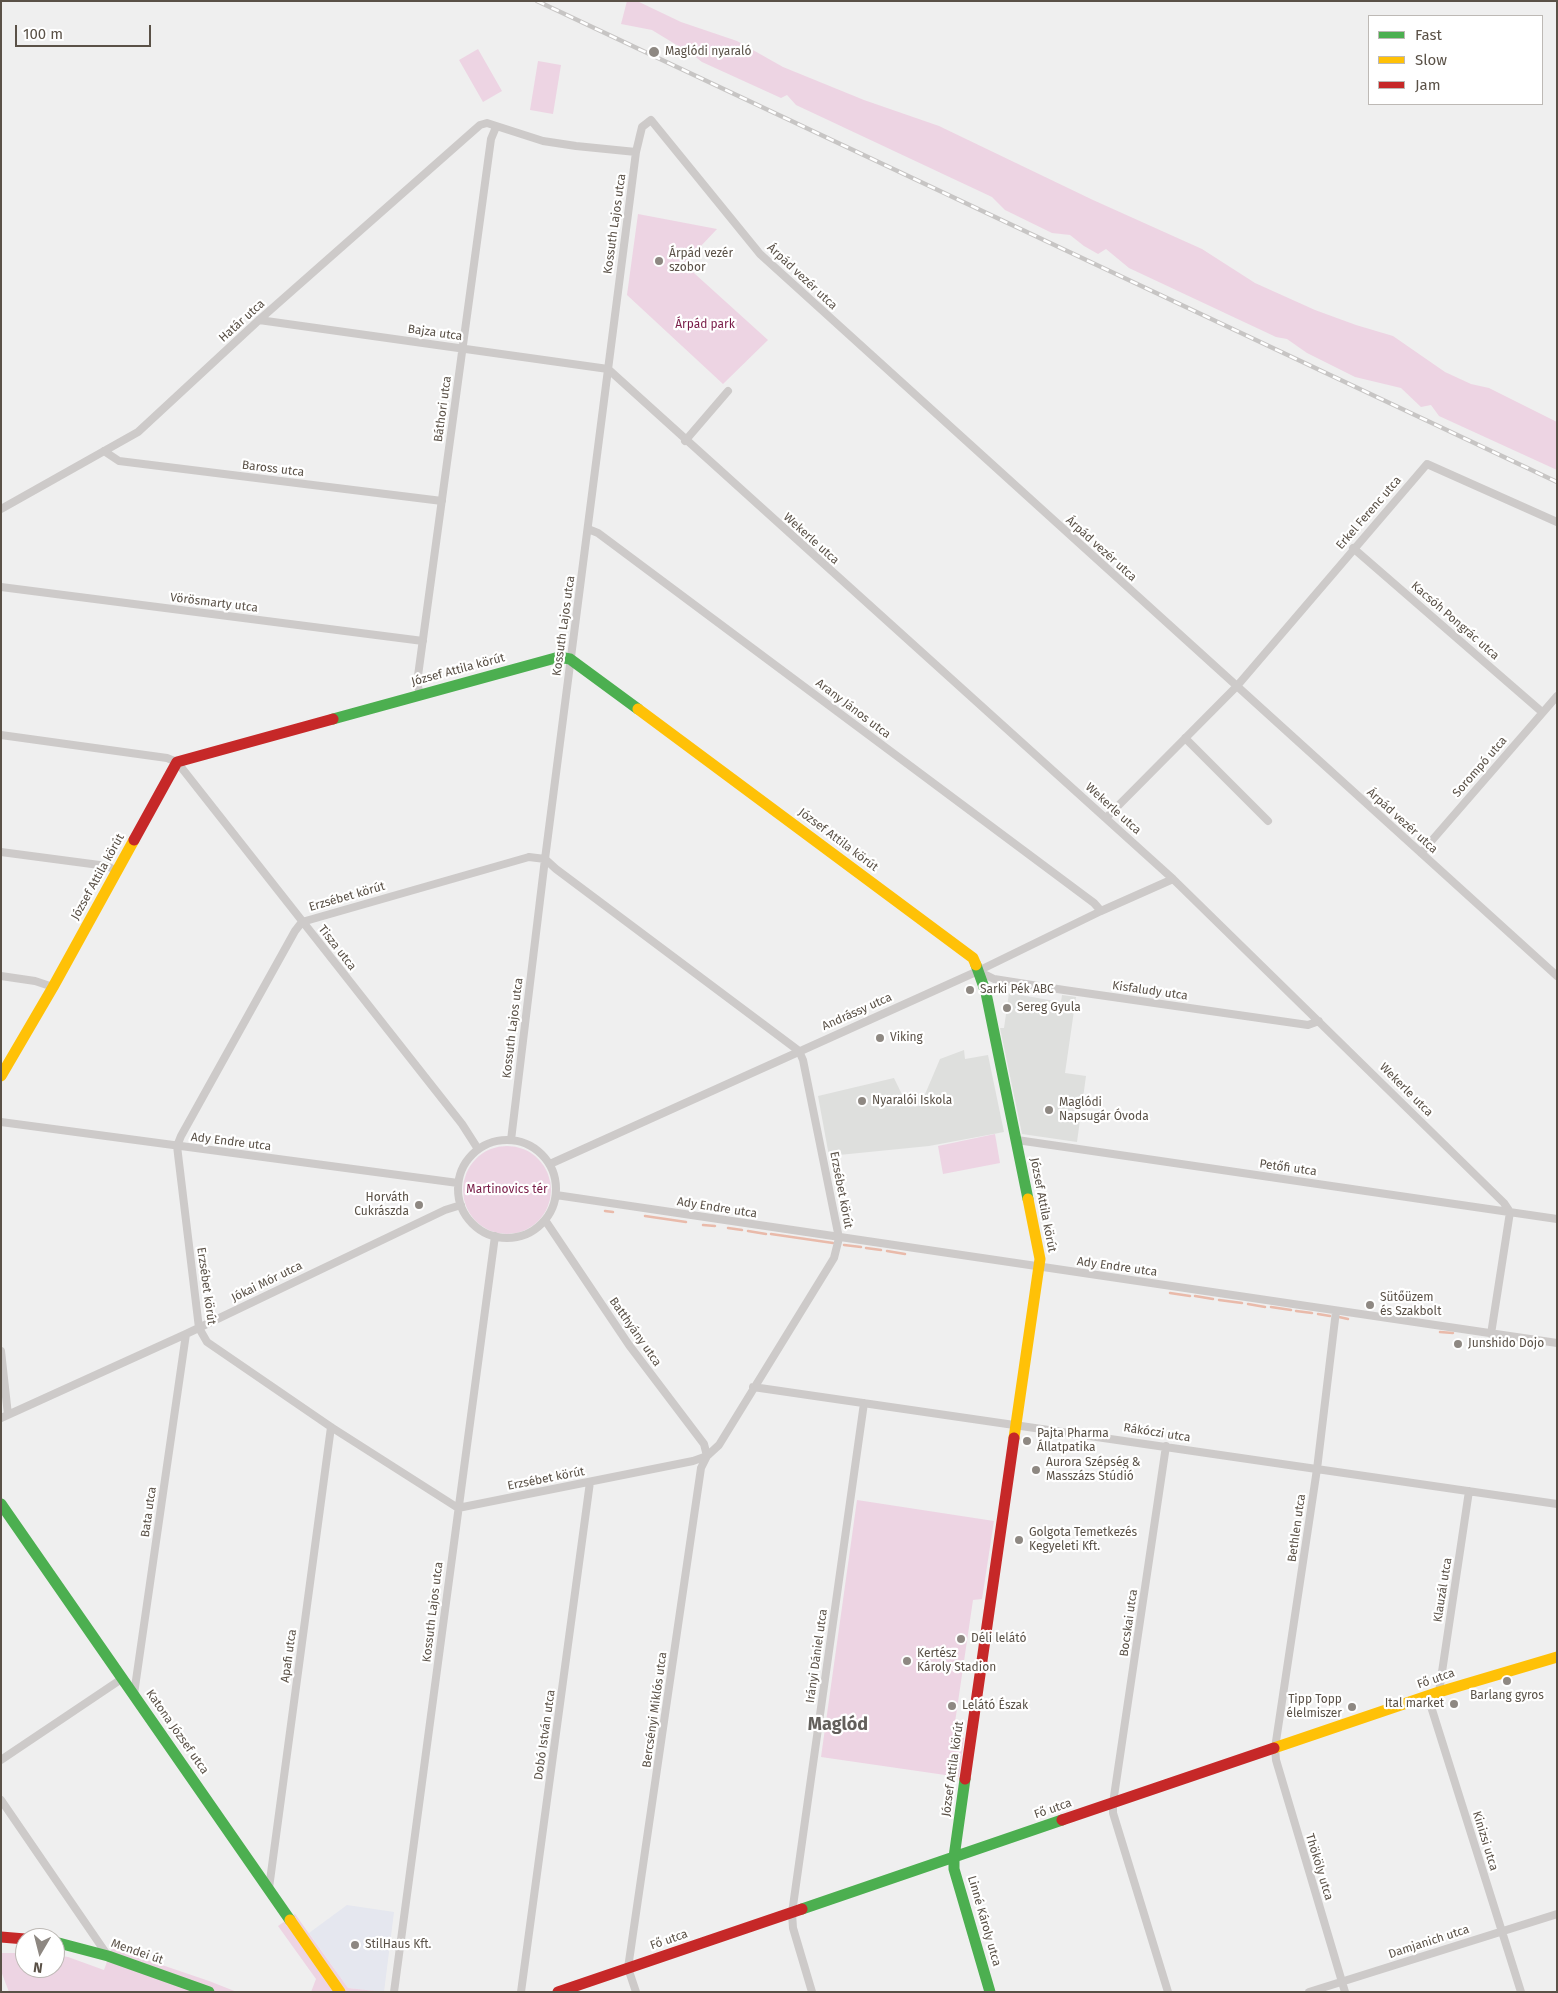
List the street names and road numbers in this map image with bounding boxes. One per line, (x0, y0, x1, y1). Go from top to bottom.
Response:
street label: Kossuth Lajos utca (601, 173, 629, 275)
street label: Árpád vezér utca (764, 241, 840, 313)
street label: Határ utca (216, 297, 268, 345)
street label: Bajza utca (407, 322, 463, 344)
street label: Báthori utca (431, 375, 455, 443)
street label: Baross utca (241, 458, 305, 480)
street label: Erkel Ferenc utca (1333, 473, 1405, 553)
street label: Wekerle utca (780, 510, 842, 568)
street label: Árpád vezér utca (1063, 513, 1139, 585)
street label: Kossuth Lajos utca (550, 575, 578, 677)
street label: Kacsóh Pongrác utca (1408, 579, 1502, 663)
street label: Vörösmarty utca (169, 590, 259, 616)
street label: József Attila körút (410, 651, 506, 689)
street label: Arany János utca (813, 676, 893, 742)
street label: Sorompó utca (1450, 734, 1510, 800)
street label: Wekerle utca (1082, 780, 1144, 838)
street label: Árpád vezér utca (1364, 785, 1440, 857)
street label: József Attila körút (795, 805, 881, 875)
street label: József Attila körút (68, 831, 128, 923)
street label: Erzsébet körút (307, 879, 387, 915)
street label: Tisza utca (315, 923, 359, 973)
street label: Kossuth Lajos utca (500, 977, 526, 1079)
street label: Kisfaludy utca (1111, 979, 1189, 1003)
street label: Andrássy utca (820, 990, 894, 1034)
street label: Wekerle utca (1376, 1060, 1436, 1120)
street label: Ady Endre utca (190, 1130, 272, 1154)
street label: Erzsébet körút (826, 1150, 856, 1230)
street label: József Attila körút (1027, 1156, 1059, 1254)
street label: Petőfi utca (1258, 1157, 1318, 1179)
street label: Ady Endre utca (676, 1195, 758, 1221)
street label: Erzsébet körút (193, 1246, 219, 1326)
street label: Ady Endre utca (1076, 1254, 1158, 1280)
street label: Jókai Mór utca (229, 1259, 305, 1305)
street label: Batthyány utca (606, 1295, 664, 1369)
street label: Rákóczi utca (1123, 1421, 1191, 1445)
street label: Erzsébet körút (506, 1464, 586, 1494)
street label: Bata utca (138, 1486, 160, 1538)
street label: Bethlen utca (1285, 1493, 1309, 1563)
street label: Klauzál utca (1431, 1557, 1455, 1623)
street label: Kossuth Lajos utca (420, 1561, 446, 1663)
street label: Bocskai utca (1117, 1588, 1141, 1658)
street label: Irányi Dániel utca (803, 1608, 831, 1704)
street label: Apafi utca (278, 1628, 300, 1684)
street label: Bercsényi Miklós utca (640, 1651, 670, 1769)
street label: Fő utca (1415, 1666, 1457, 1692)
street label: Katona József utca (142, 1687, 212, 1777)
street label: Dobó István utca (532, 1689, 558, 1781)
street label: József Attila körút (939, 1720, 967, 1818)
street label: Fő utca (1032, 1796, 1074, 1822)
street label: Kinizsi utca (1469, 1810, 1501, 1872)
street label: Thököly utca (1302, 1832, 1336, 1902)
street label: Linné Károly utca (964, 1874, 1004, 1968)
street label: Damjanich utca (1387, 1922, 1471, 1962)
street label: Fő utca (648, 1927, 690, 1953)
street label: Mendei út (109, 1936, 165, 1968)

